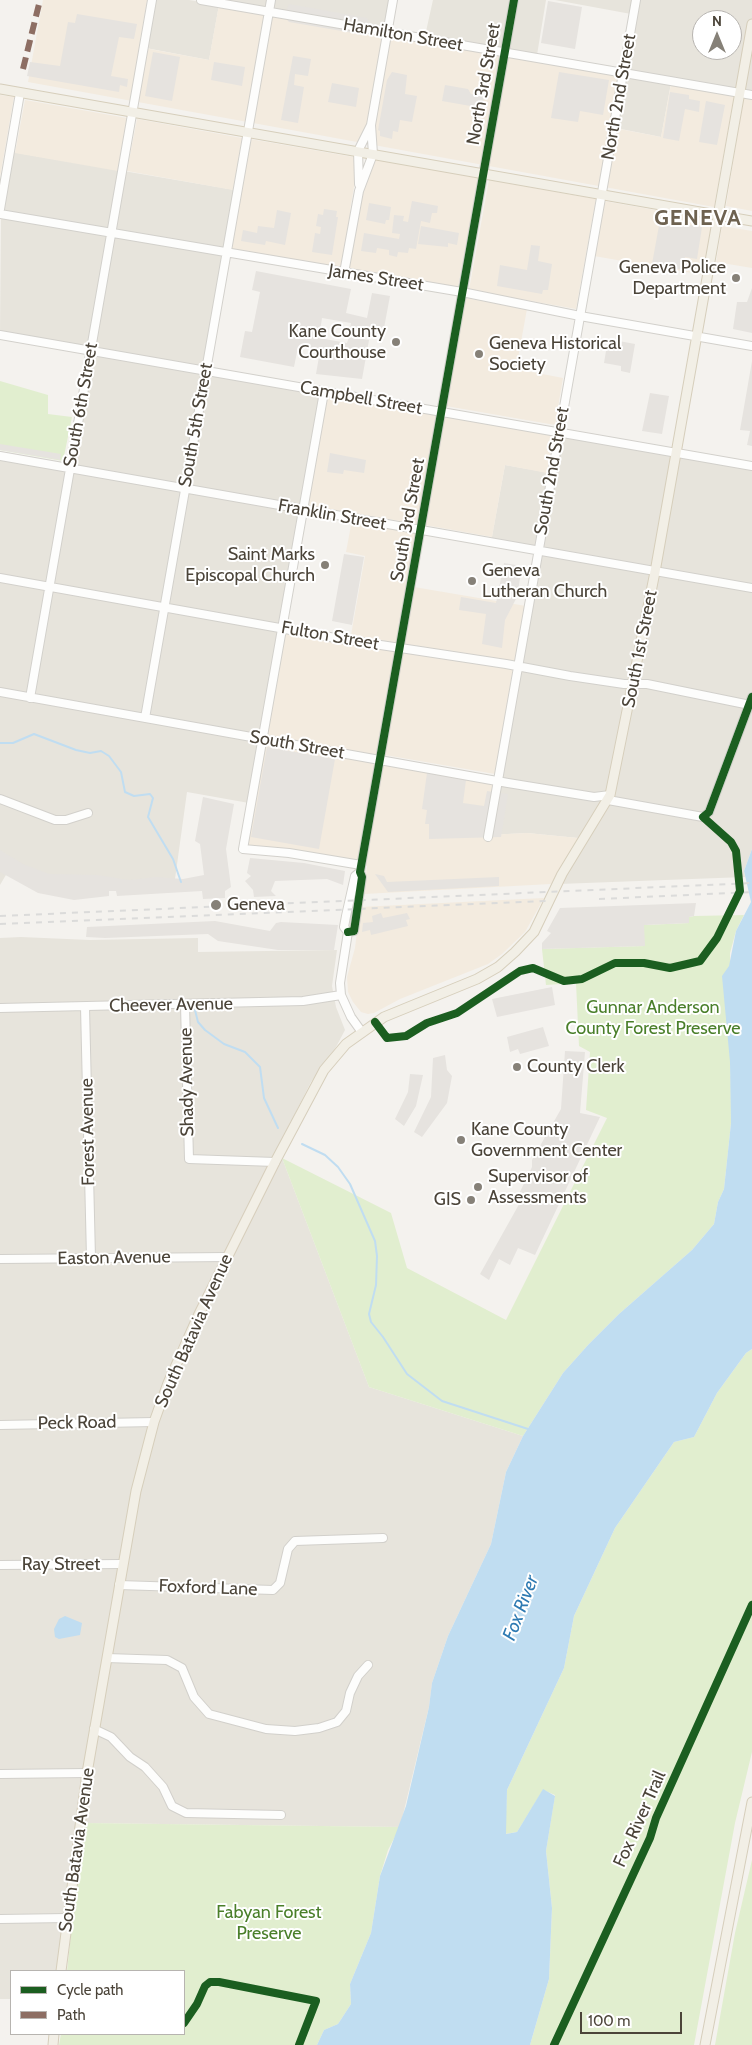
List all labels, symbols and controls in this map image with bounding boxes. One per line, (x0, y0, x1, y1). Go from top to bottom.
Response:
north arrow (692, 10, 742, 60)
text: N (712, 12, 722, 30)
street label: Hamilton Street (341, 14, 465, 56)
street label: North 3rd Street (463, 21, 505, 147)
street label: North 2nd Street (597, 32, 641, 162)
district label: GENEVA (653, 206, 743, 232)
place label: Geneva Police Department (619, 257, 726, 300)
street label: James Street (327, 260, 425, 296)
marker: Geneva Police Department (730, 272, 742, 284)
place label: Kane County Courthouse (289, 321, 386, 364)
place label: Geneva Historical Society (489, 333, 621, 376)
marker: Kane County Courthouse (390, 336, 402, 348)
street label: South 6th Street (59, 341, 103, 469)
marker: Geneva Historical Society (473, 348, 485, 360)
street label: South 5th Street (174, 361, 218, 489)
street label: Campbell Street (298, 377, 424, 419)
street label: South 2nd Street (530, 405, 574, 537)
street label: South 3rd Street (386, 456, 430, 584)
street label: Franklin Street (276, 495, 388, 535)
place label: Saint Marks Episcopal Church (185, 544, 315, 586)
marker: Saint Marks Episcopal Church (319, 559, 331, 571)
place label: Geneva Lutheran Church (482, 560, 607, 602)
marker: Geneva Lutheran Church (466, 575, 478, 587)
street label: South 1st Street (618, 588, 662, 710)
street label: Fulton Street (280, 617, 380, 655)
street label: South Street (248, 726, 346, 764)
place label: Geneva (227, 894, 285, 916)
marker: Geneva (209, 898, 223, 912)
street label: Cheever Avenue (109, 993, 233, 1017)
park label: Gunnar Anderson County Forest Preserve (565, 997, 741, 1040)
street label: Shady Avenue (175, 1027, 199, 1137)
place label: County Clerk (527, 1056, 625, 1078)
marker: County Clerk (511, 1061, 523, 1073)
street label: Forest Avenue (76, 1078, 100, 1186)
place label: Kane County Government Center (471, 1119, 622, 1162)
marker: Kane County Government Center (455, 1134, 467, 1146)
place label: Supervisor of Assessments (488, 1166, 588, 1208)
marker: Supervisor of Assessments (472, 1181, 484, 1193)
place label: GIS (434, 1189, 461, 1211)
marker: GIS (465, 1194, 477, 1206)
street label: Easton Avenue (57, 1246, 171, 1270)
street label: South Batavia Avenue (150, 1251, 238, 1411)
street label: Peck Road (38, 1412, 116, 1434)
street label: Ray Street (22, 1554, 100, 1576)
water label: Fox River (498, 1572, 544, 1644)
street label: Foxford Lane (158, 1575, 258, 1601)
street label: South Batavia Avenue (55, 1766, 99, 1934)
street label: Fox River Trail (609, 1767, 671, 1871)
park label: Fabyan Forest Preserve (216, 1902, 322, 1945)
legend (10, 1970, 185, 2035)
text: Cycle path (57, 1981, 123, 1999)
scale bar (582, 2002, 684, 2034)
text: Path (57, 2006, 86, 2024)
text: 100 m (588, 2012, 630, 2030)

